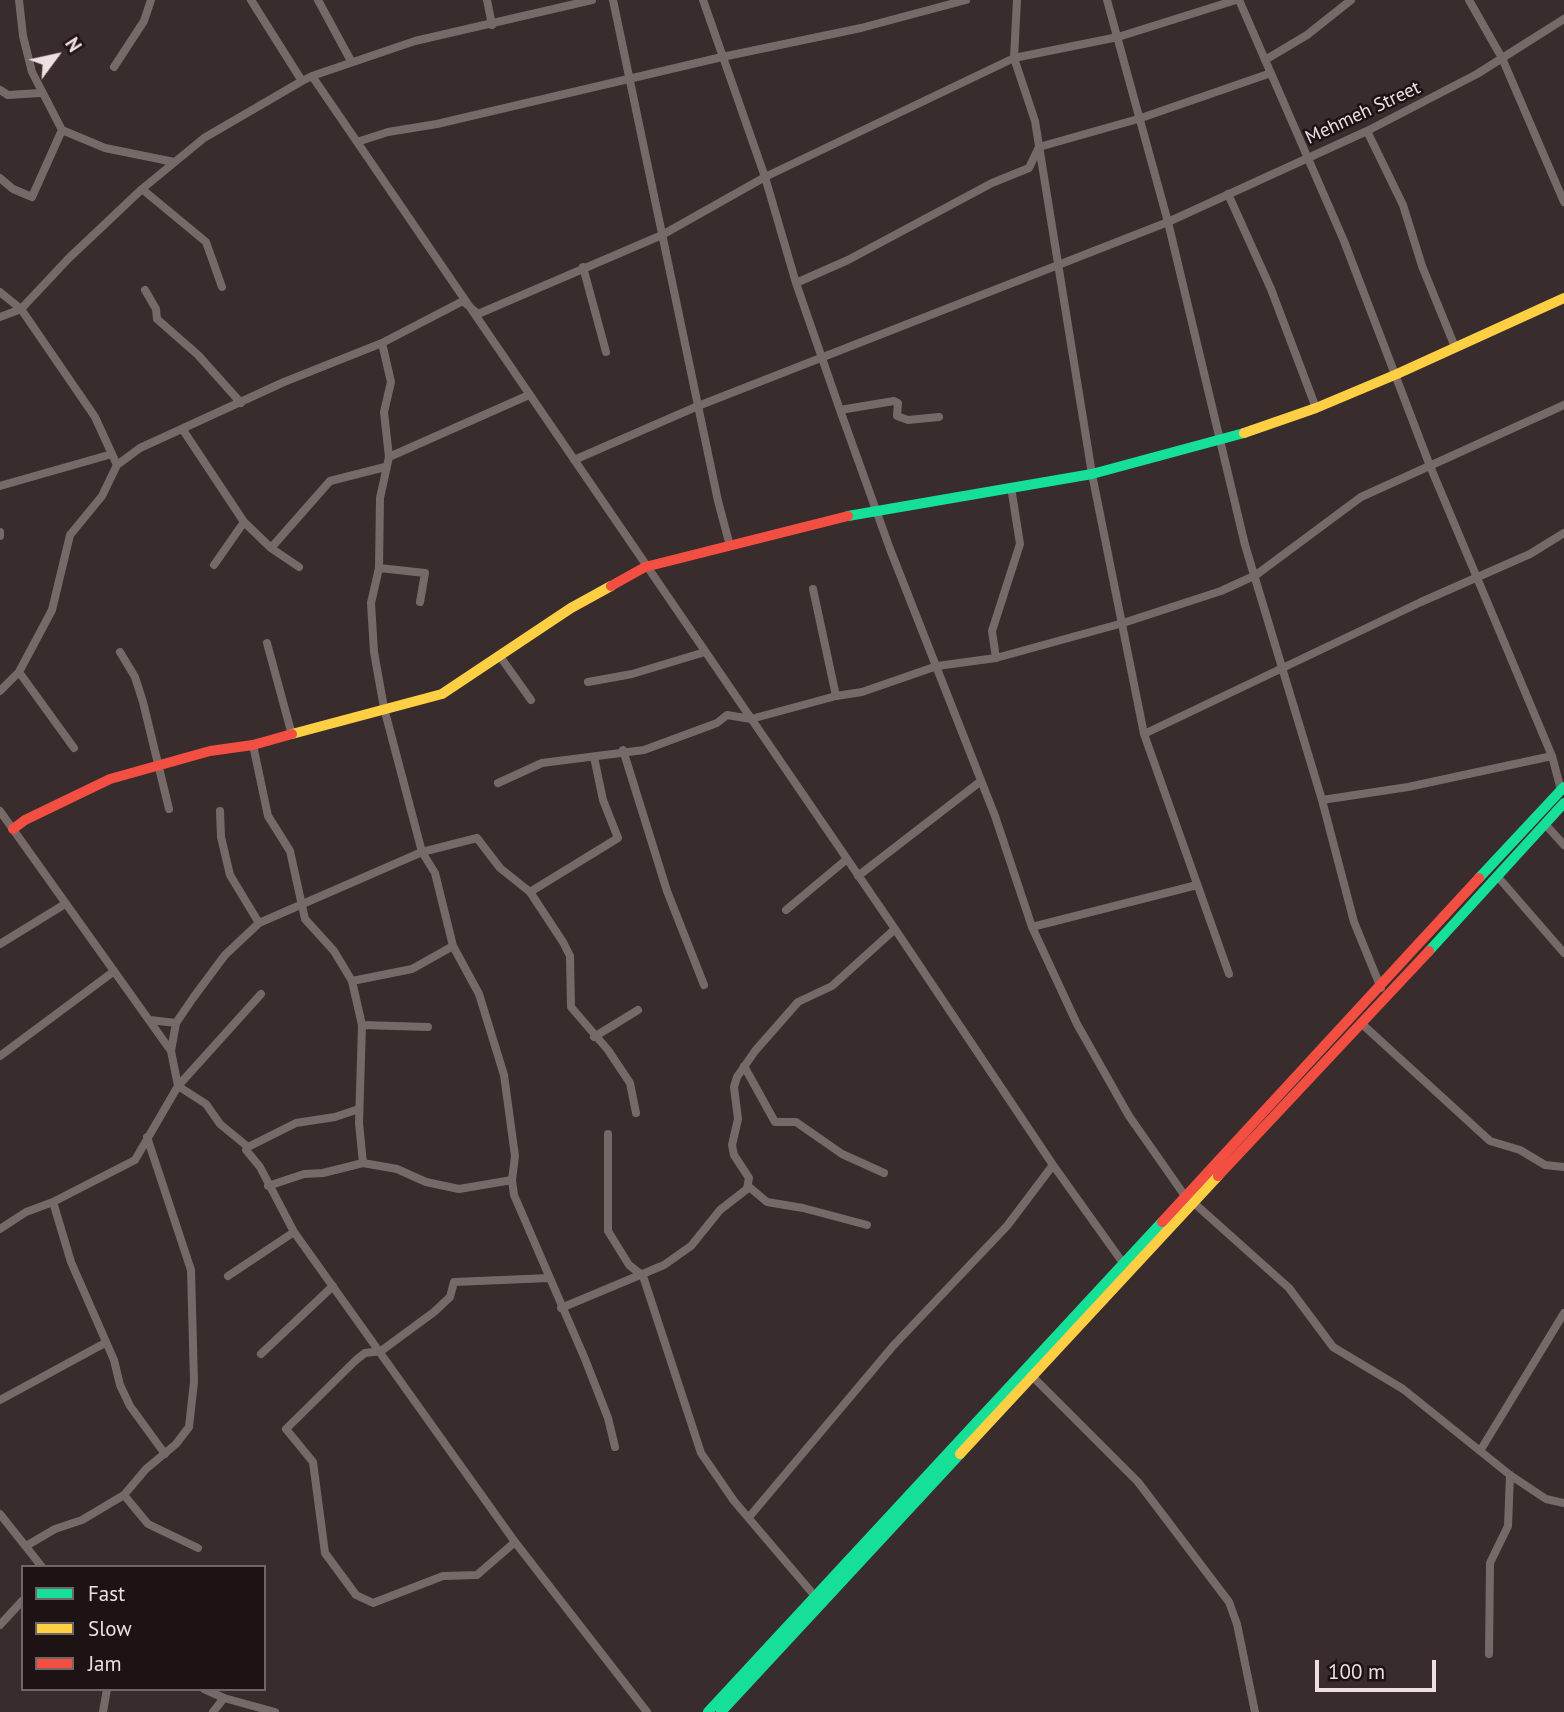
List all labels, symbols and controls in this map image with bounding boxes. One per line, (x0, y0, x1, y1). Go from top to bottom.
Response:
north arrow (21, 21, 91, 91)
text: N (60, 33, 87, 56)
street label: Mehmeh Street (1302, 76, 1424, 150)
legend (21, 1565, 266, 1691)
text: Fast (88, 1580, 125, 1607)
text: Slow (88, 1615, 132, 1642)
scale bar (1319, 1646, 1440, 1690)
text: Jam (88, 1650, 122, 1677)
text: 100 m (1328, 1658, 1385, 1685)

